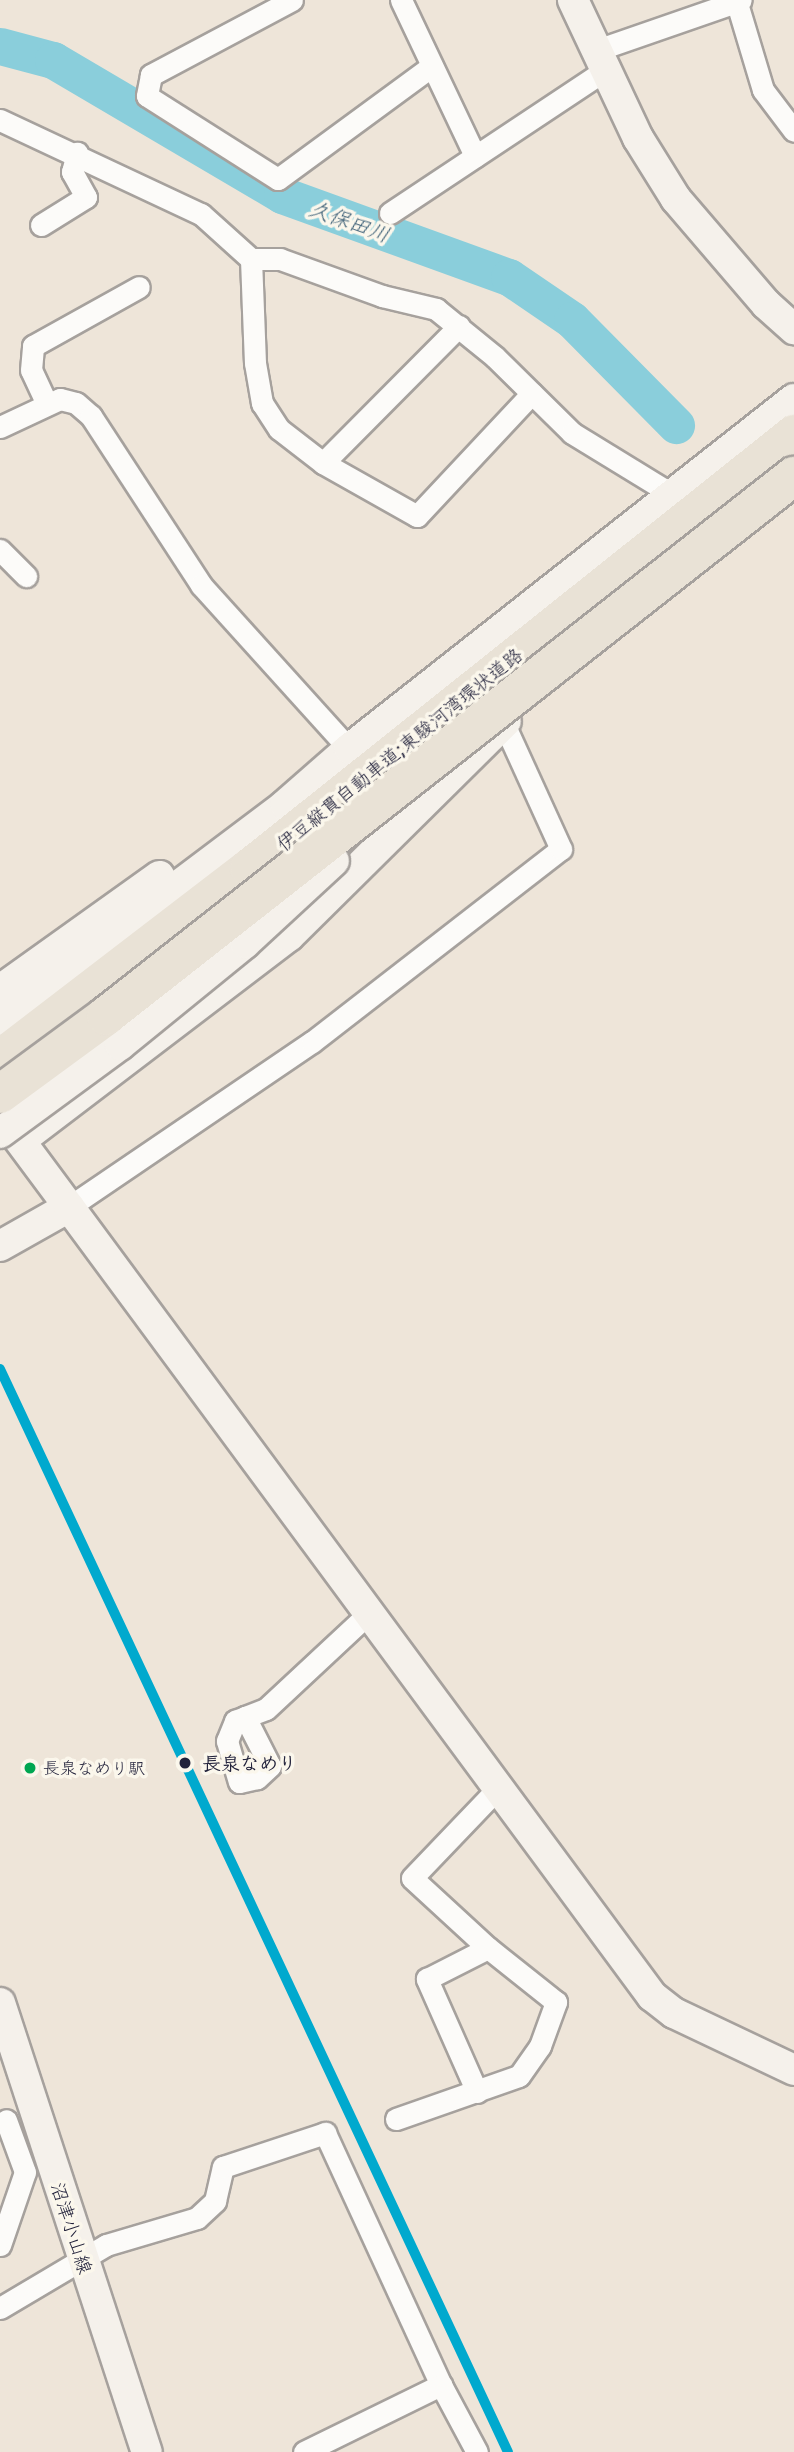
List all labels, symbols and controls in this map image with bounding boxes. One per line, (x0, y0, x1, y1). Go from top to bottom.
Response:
water label: 久保田川 (306, 194, 394, 246)
street label: 伊豆縦貫自動車道;東駿河湾環状道路 (272, 643, 526, 855)
marker: 長泉なめり (174, 1752, 196, 1774)
place label: 長泉なめり (202, 1752, 297, 1774)
place label: 長泉なめり駅 (43, 1758, 145, 1778)
marker: 長泉なめり駅 (23, 1761, 37, 1775)
street label: 沼津小山線 (46, 2179, 98, 2277)

